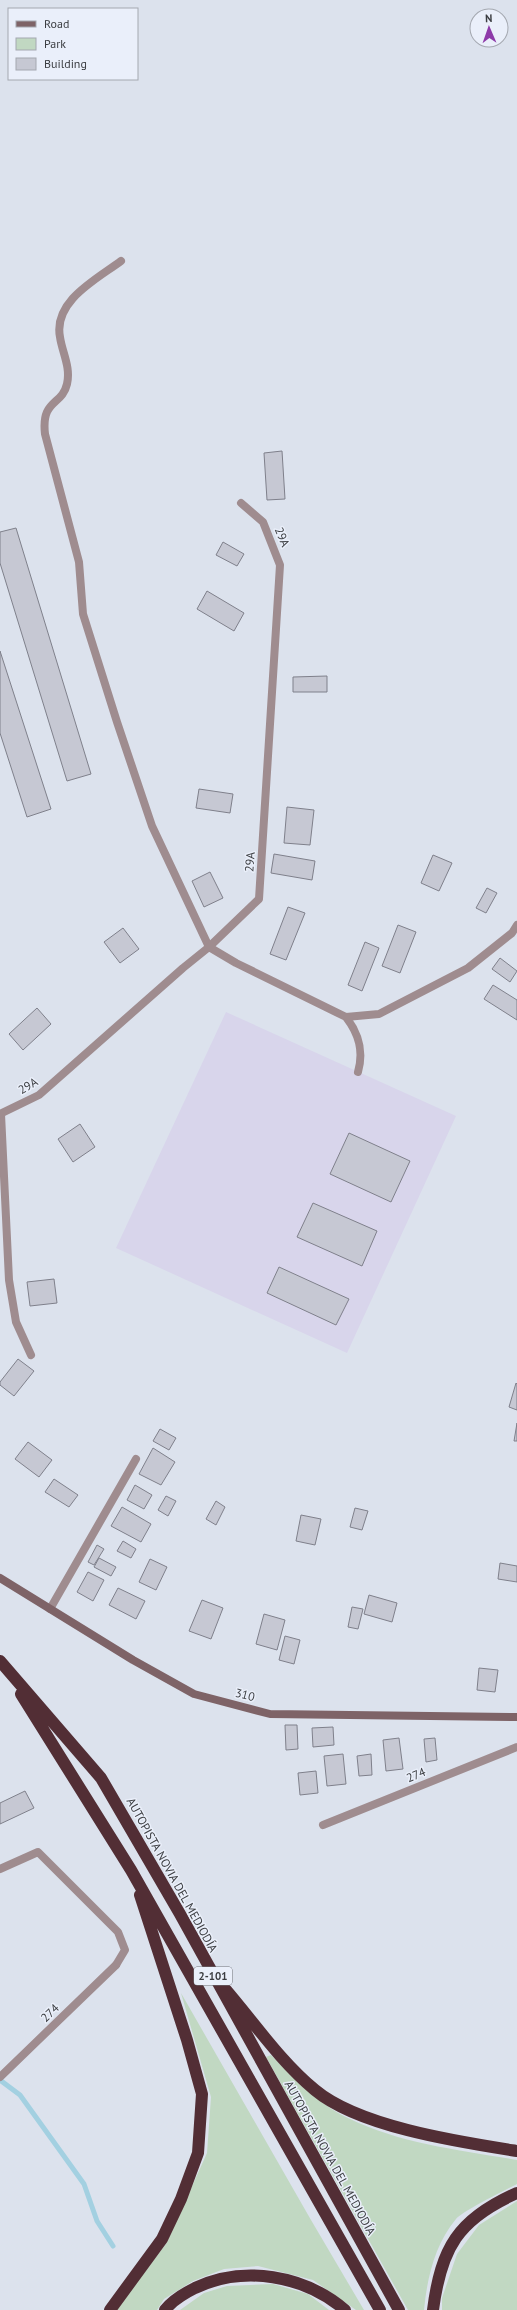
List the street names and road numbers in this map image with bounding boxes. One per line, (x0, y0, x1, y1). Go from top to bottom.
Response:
street label: 29A (272, 525, 293, 549)
street label: 29A (241, 851, 258, 873)
street label: 29A (15, 1074, 40, 1097)
street label: 310 (234, 1685, 257, 1704)
street label: 274 (404, 1764, 428, 1785)
street label: AUTOPISTA NOVIA DEL MEDIODÍA (124, 1795, 221, 1955)
road number: 2-101 (194, 1967, 232, 1985)
street label: 274 (37, 2000, 62, 2025)
street label: AUTOPISTA NOVIA DEL MEDIODÍA (282, 2078, 379, 2238)

